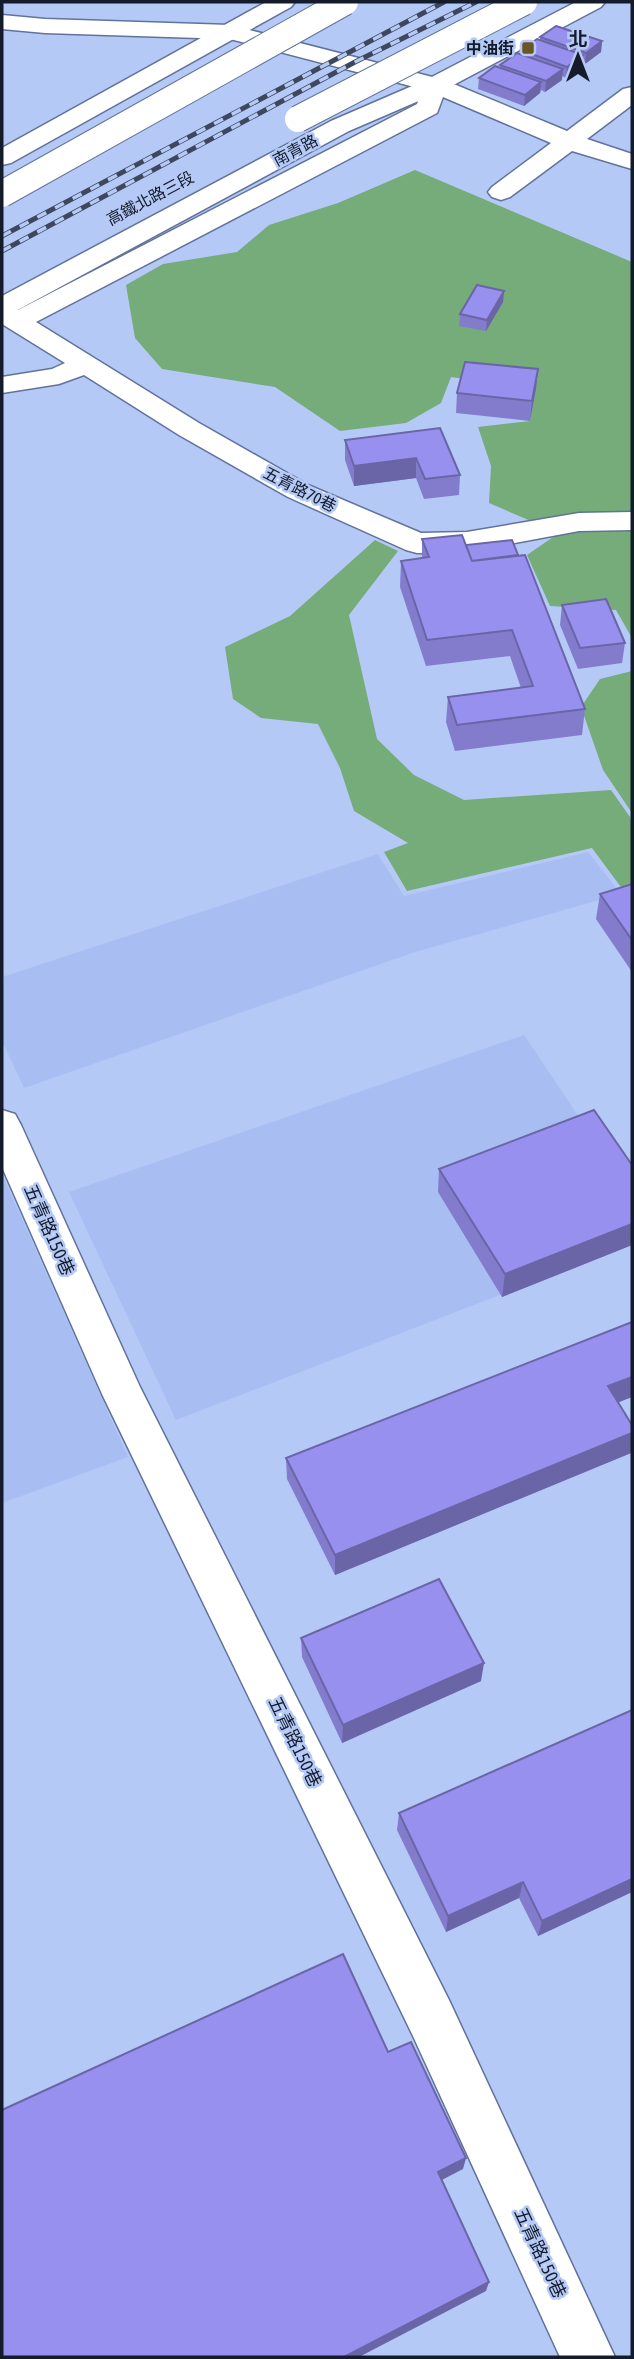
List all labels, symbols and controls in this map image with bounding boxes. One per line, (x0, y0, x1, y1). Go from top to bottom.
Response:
north arrow (543, 21, 613, 91)
text: 北 (568, 28, 588, 50)
place label: 中油街 (466, 39, 514, 57)
marker: 中油街 (520, 40, 536, 56)
street label: 南青路 (270, 131, 320, 169)
street label: 高鐵北路三段 (103, 168, 197, 228)
street label: 五青路70巷 (261, 463, 339, 515)
street label: 五青路150巷 (20, 1181, 79, 1279)
street label: 五青路150巷 (265, 1693, 326, 1790)
street label: 五青路150巷 (510, 2204, 571, 2301)

